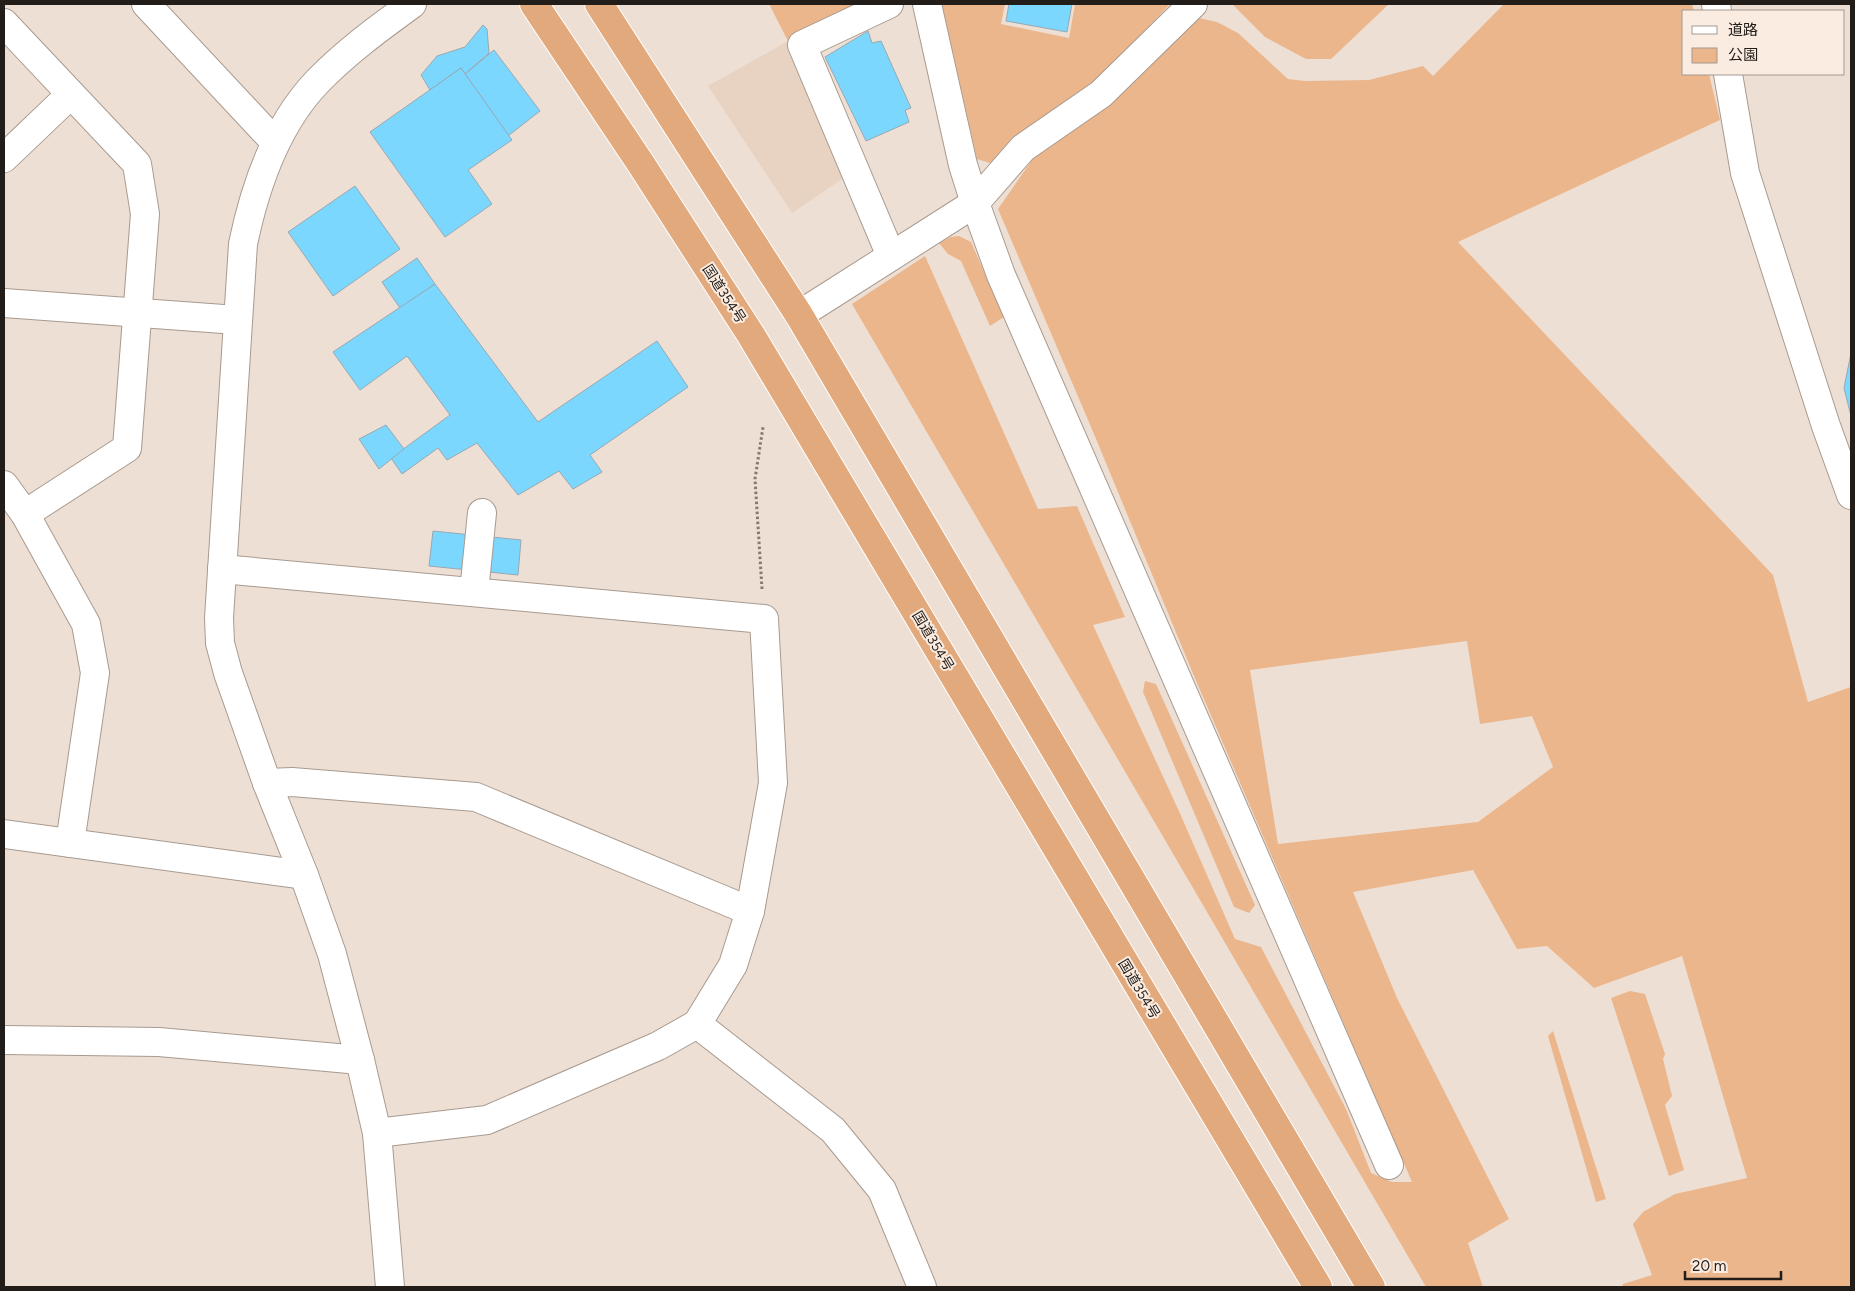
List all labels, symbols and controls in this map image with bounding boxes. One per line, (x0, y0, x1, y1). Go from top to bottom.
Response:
legend (1682, 10, 1845, 75)
text: 道路 (1728, 21, 1758, 39)
text: 公園 (1728, 46, 1758, 64)
street label: 国道354号 (699, 262, 749, 326)
street label: 国道354号 (909, 608, 957, 674)
street label: 国道354号 (1115, 956, 1163, 1022)
scale bar (1685, 1248, 1781, 1280)
text: 20 m (1692, 1257, 1726, 1275)

